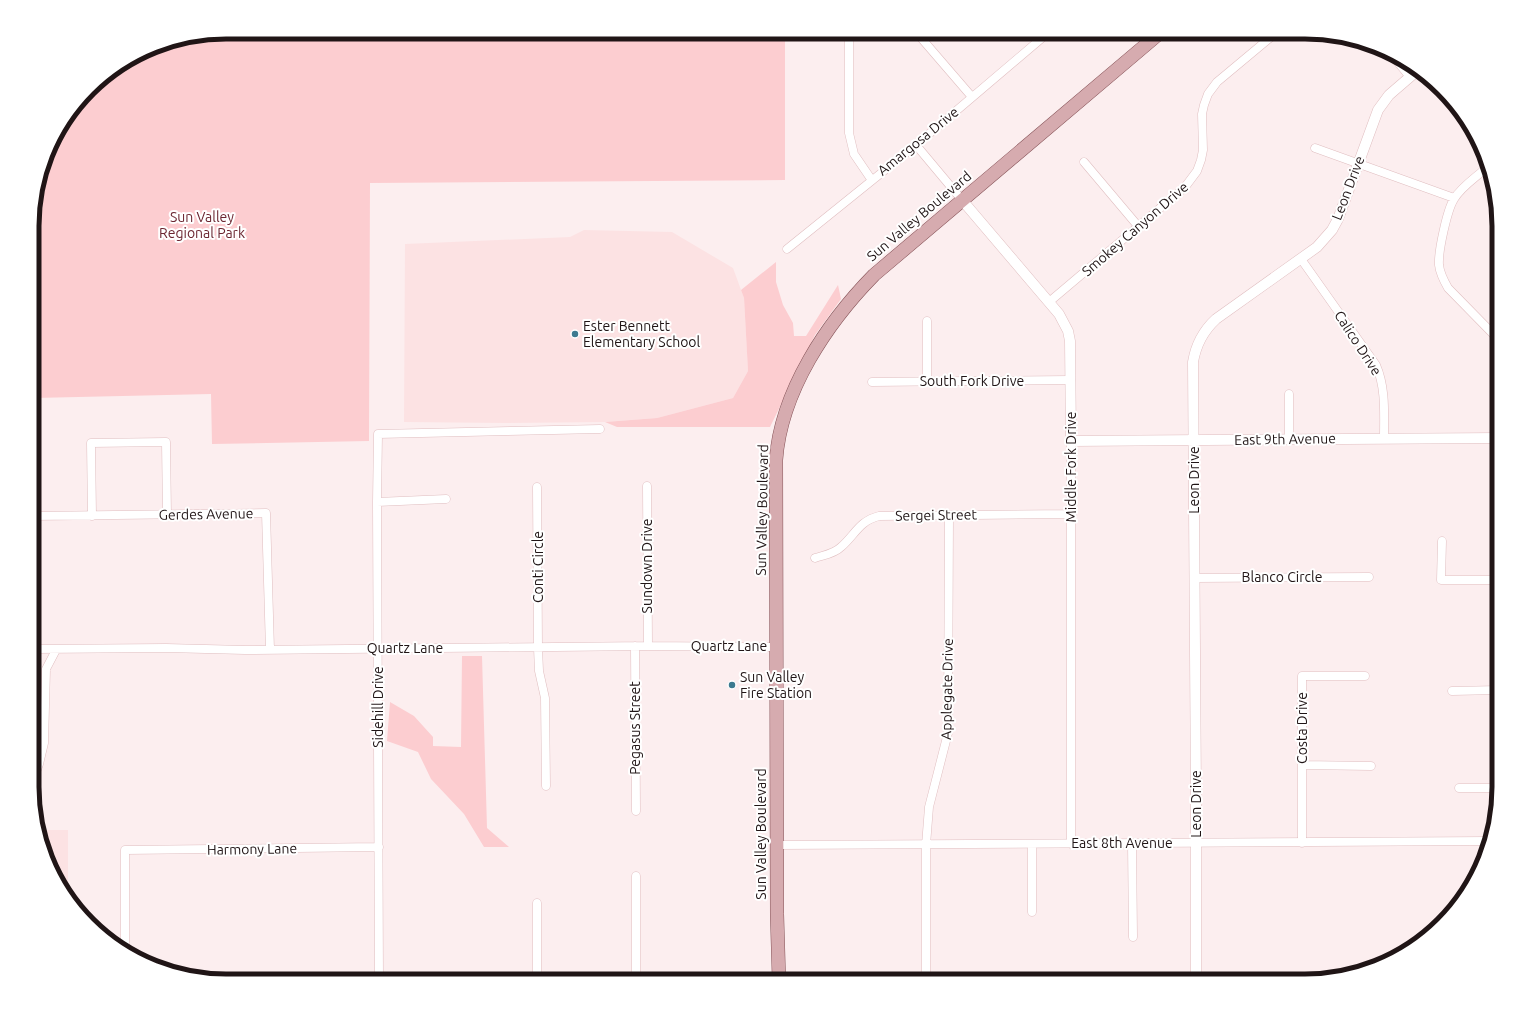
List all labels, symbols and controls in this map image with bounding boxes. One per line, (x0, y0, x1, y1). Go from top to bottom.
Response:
street label: Amargosa Drive (874, 103, 962, 179)
street label: Leon Drive (1328, 154, 1368, 222)
street label: Sun Valley Boulevard (864, 168, 974, 264)
street label: Smokey Canyon Drive (1079, 179, 1191, 279)
park label: Sun Valley Regional Park (159, 209, 245, 241)
street label: Calico Drive (1331, 308, 1385, 378)
place label: Ester Bennett Elementary School (583, 318, 701, 350)
marker: Ester Bennett Elementary School (570, 329, 580, 339)
street label: South Fork Drive (920, 373, 1024, 389)
street label: Middle Fork Drive (1063, 412, 1079, 522)
street label: East 9th Avenue (1234, 430, 1336, 448)
street label: Sun Valley Boulevard (753, 444, 771, 576)
street label: Leon Drive (1186, 446, 1202, 514)
street label: Gerdes Avenue (159, 505, 253, 523)
street label: Sergei Street (895, 506, 978, 524)
street label: Sundown Drive (639, 519, 655, 613)
street label: Conti Circle (530, 531, 546, 603)
street label: Blanco Circle (1242, 569, 1322, 585)
street label: Quartz Lane (691, 638, 767, 654)
street label: Applegate Drive (938, 638, 956, 740)
street label: Quartz Lane (367, 640, 443, 656)
street label: Sidehill Drive (370, 666, 386, 748)
place label: Sun Valley Fire Station (740, 669, 812, 701)
marker: Sun Valley Fire Station (727, 680, 737, 690)
street label: Pegasus Street (627, 681, 643, 775)
street label: Costa Drive (1294, 692, 1310, 764)
street label: Sun Valley Boulevard (753, 768, 769, 900)
street label: Leon Drive (1188, 770, 1204, 838)
street label: East 8th Avenue (1071, 835, 1173, 851)
street label: Harmony Lane (207, 840, 297, 858)

